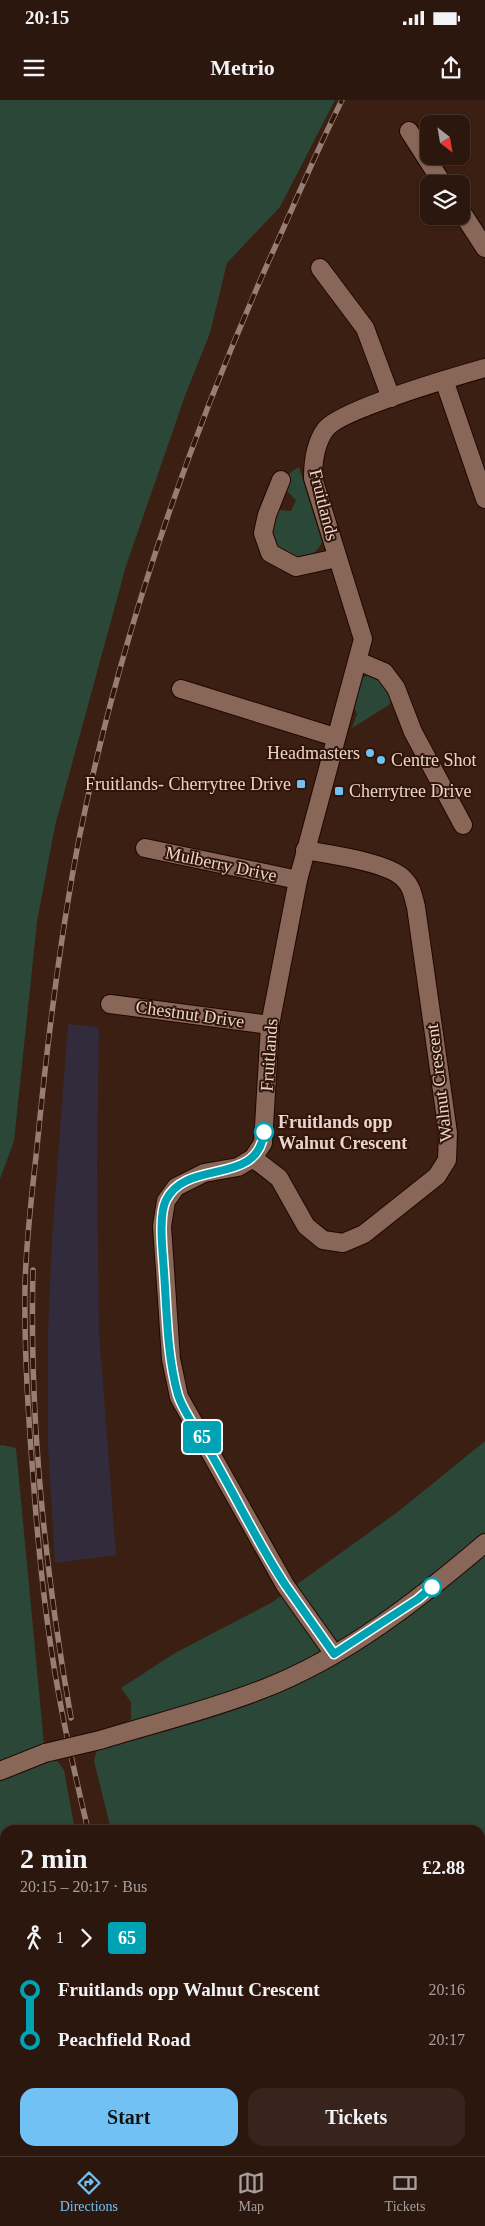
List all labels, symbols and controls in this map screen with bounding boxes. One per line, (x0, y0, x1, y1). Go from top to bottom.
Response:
text: 20:15 (25, 7, 69, 28)
icon: menu (20, 54, 48, 82)
icon: share (437, 54, 465, 82)
text: Metrio (210, 55, 275, 80)
north arrow (420, 115, 470, 165)
map controls (420, 115, 470, 225)
button: layers (420, 175, 470, 225)
street label: Fruitlands (305, 467, 343, 543)
place label: Headmasters (267, 743, 360, 763)
marker: Headmasters (364, 747, 376, 759)
place label: Centre Shot (391, 750, 477, 770)
marker: Centre Shot (375, 754, 387, 766)
place label: Fruitlands- Cherrytree Drive (85, 774, 291, 794)
marker: Fruitlands- Cherrytree Drive (295, 778, 307, 790)
place label: Cherrytree Drive (349, 781, 471, 801)
marker: Cherrytree Drive (333, 785, 345, 797)
street label: Mulberry Drive (163, 842, 279, 886)
street label: Chestnut Drive (134, 996, 246, 1032)
street label: Fruitlands (256, 1018, 282, 1092)
street label: Walnut Crescent (422, 1023, 456, 1143)
place label: Fruitlands opp Walnut Crescent (278, 1112, 407, 1153)
marker: Fruitlands opp Walnut Crescent (254, 1122, 274, 1142)
line badge: 65 (180, 1421, 224, 1453)
text: 65 (193, 1427, 211, 1447)
unlabelled marker (422, 1577, 442, 1597)
text: 2 min (20, 1843, 88, 1874)
text: £2.88 (422, 1857, 465, 1878)
text: 20:15 – 20:17 · Bus (20, 1878, 147, 1895)
icon: walk (20, 1924, 48, 1952)
icon: forward (72, 1924, 100, 1952)
text: 65 (118, 1928, 136, 1948)
text: 1 (56, 1929, 64, 1946)
text: Fruitlands opp Walnut Crescent (58, 1979, 320, 2000)
text: 20:16 (429, 1981, 465, 1998)
text: Peachfield Road (58, 2029, 190, 2050)
text: 20:17 (429, 2031, 465, 2048)
button: Start (20, 2088, 238, 2146)
button: Tickets (248, 2088, 465, 2146)
tab: Directions (60, 2169, 118, 2215)
tab: Map (237, 2169, 265, 2215)
tab: Tickets (385, 2169, 425, 2215)

